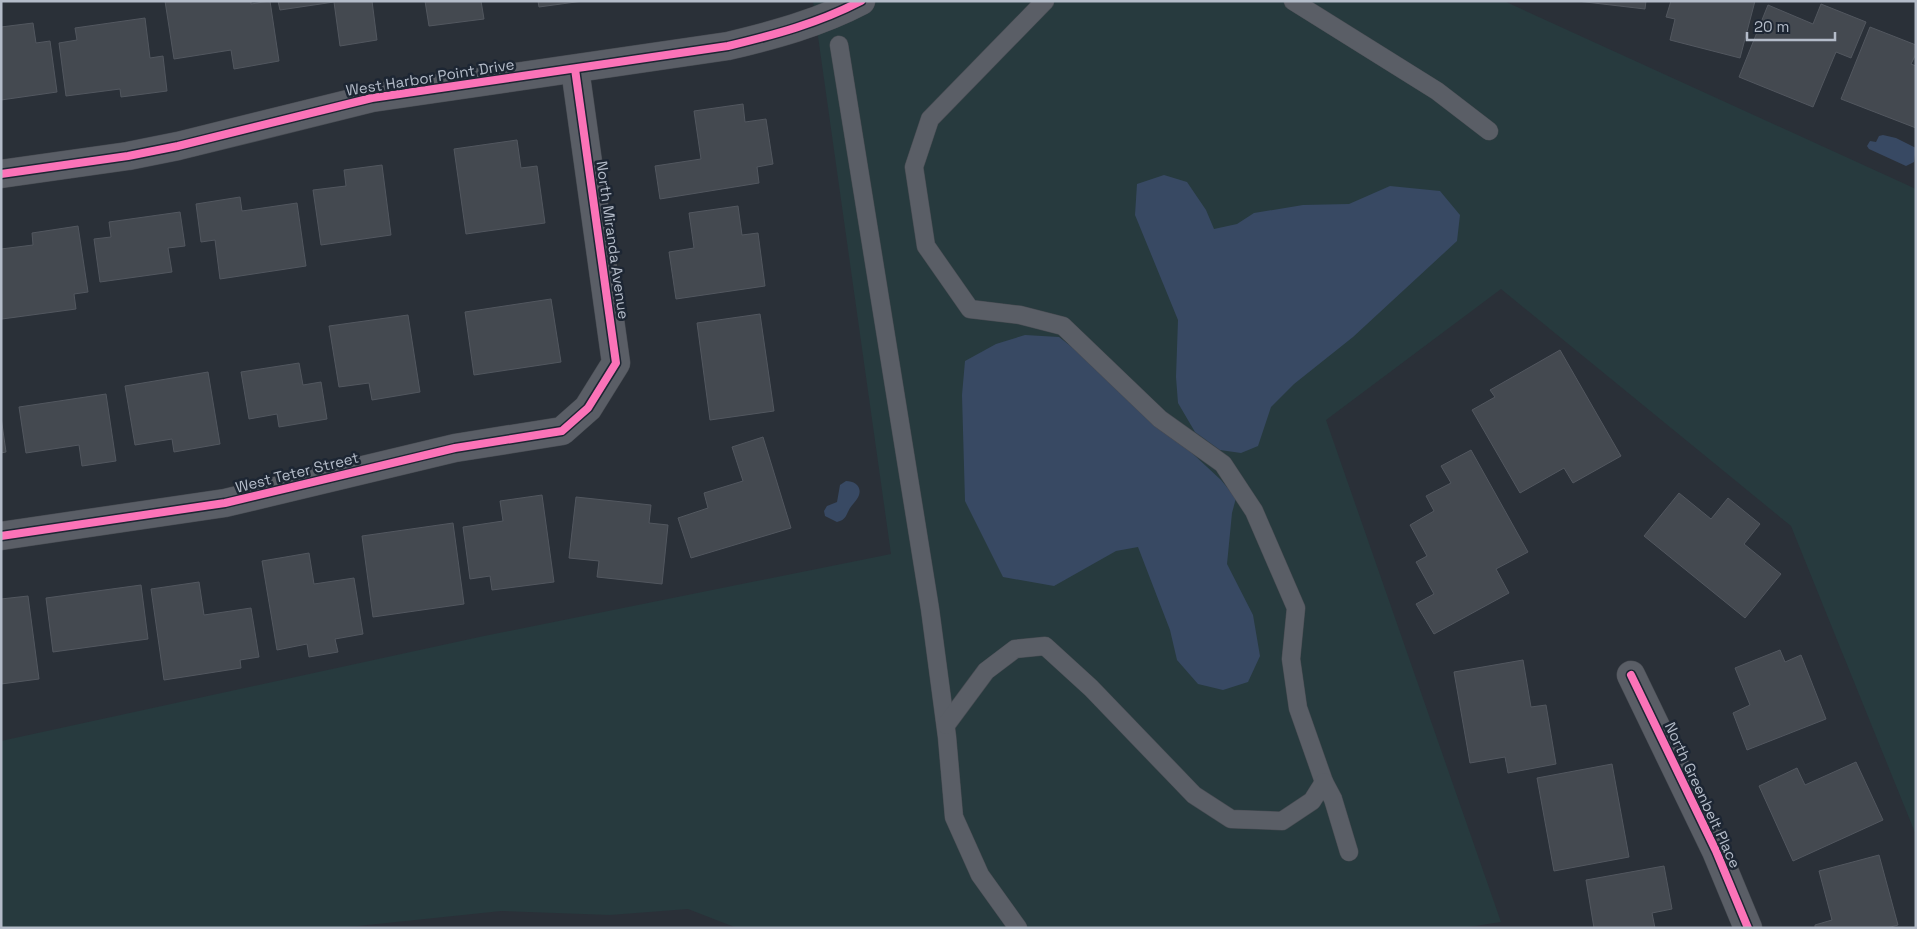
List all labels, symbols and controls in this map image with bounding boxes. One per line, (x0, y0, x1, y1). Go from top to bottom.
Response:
scale bar (1747, 10, 1834, 42)
text: 20 m (1754, 17, 1789, 36)
street label: West Harbor Point Drive (344, 54, 516, 100)
street label: North Miranda Avenue (592, 160, 634, 320)
street label: West Teter Street (233, 447, 361, 497)
street label: North Greenbelt Place (1661, 719, 1745, 871)

